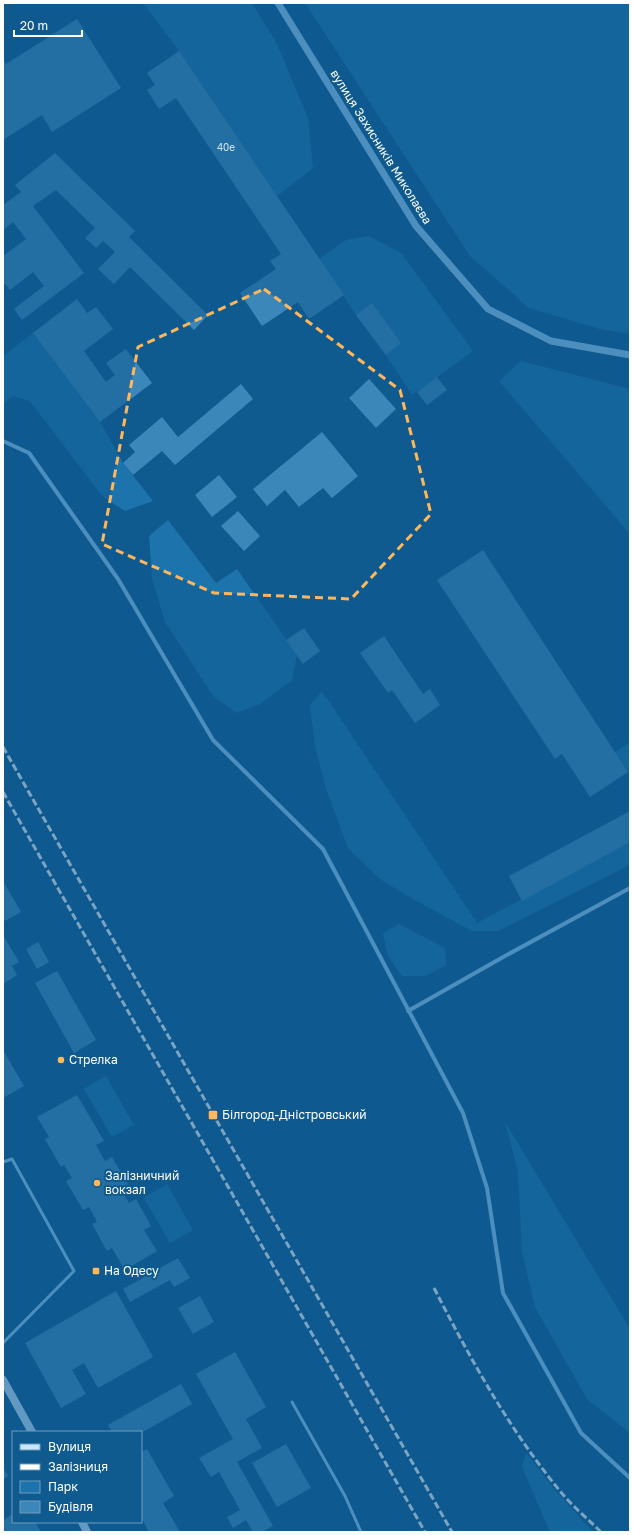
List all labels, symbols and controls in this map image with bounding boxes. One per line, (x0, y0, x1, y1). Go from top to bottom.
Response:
scale bar (14, 12, 82, 38)
text: 20 m (20, 18, 48, 33)
street label: вулиця Захисників Миколаєва (328, 67, 435, 227)
house number: 40е (217, 141, 235, 153)
place label: Стрелка (69, 1052, 118, 1067)
marker: Стрелка (56, 1055, 66, 1065)
place label: Білгород-Дністровський (222, 1107, 367, 1122)
marker: Білгород-Дністровський (207, 1109, 219, 1121)
place label: Залізничний вокзал (105, 1168, 179, 1197)
marker: Залізничний вокзал (92, 1178, 102, 1188)
place label: На Одесу (104, 1263, 159, 1278)
marker: На Одесу (91, 1266, 101, 1276)
legend (12, 1431, 142, 1523)
text: Вулиця (48, 1439, 91, 1454)
text: Залізниця (48, 1459, 108, 1474)
text: Парк (48, 1479, 78, 1494)
text: Будівля (48, 1499, 93, 1514)

